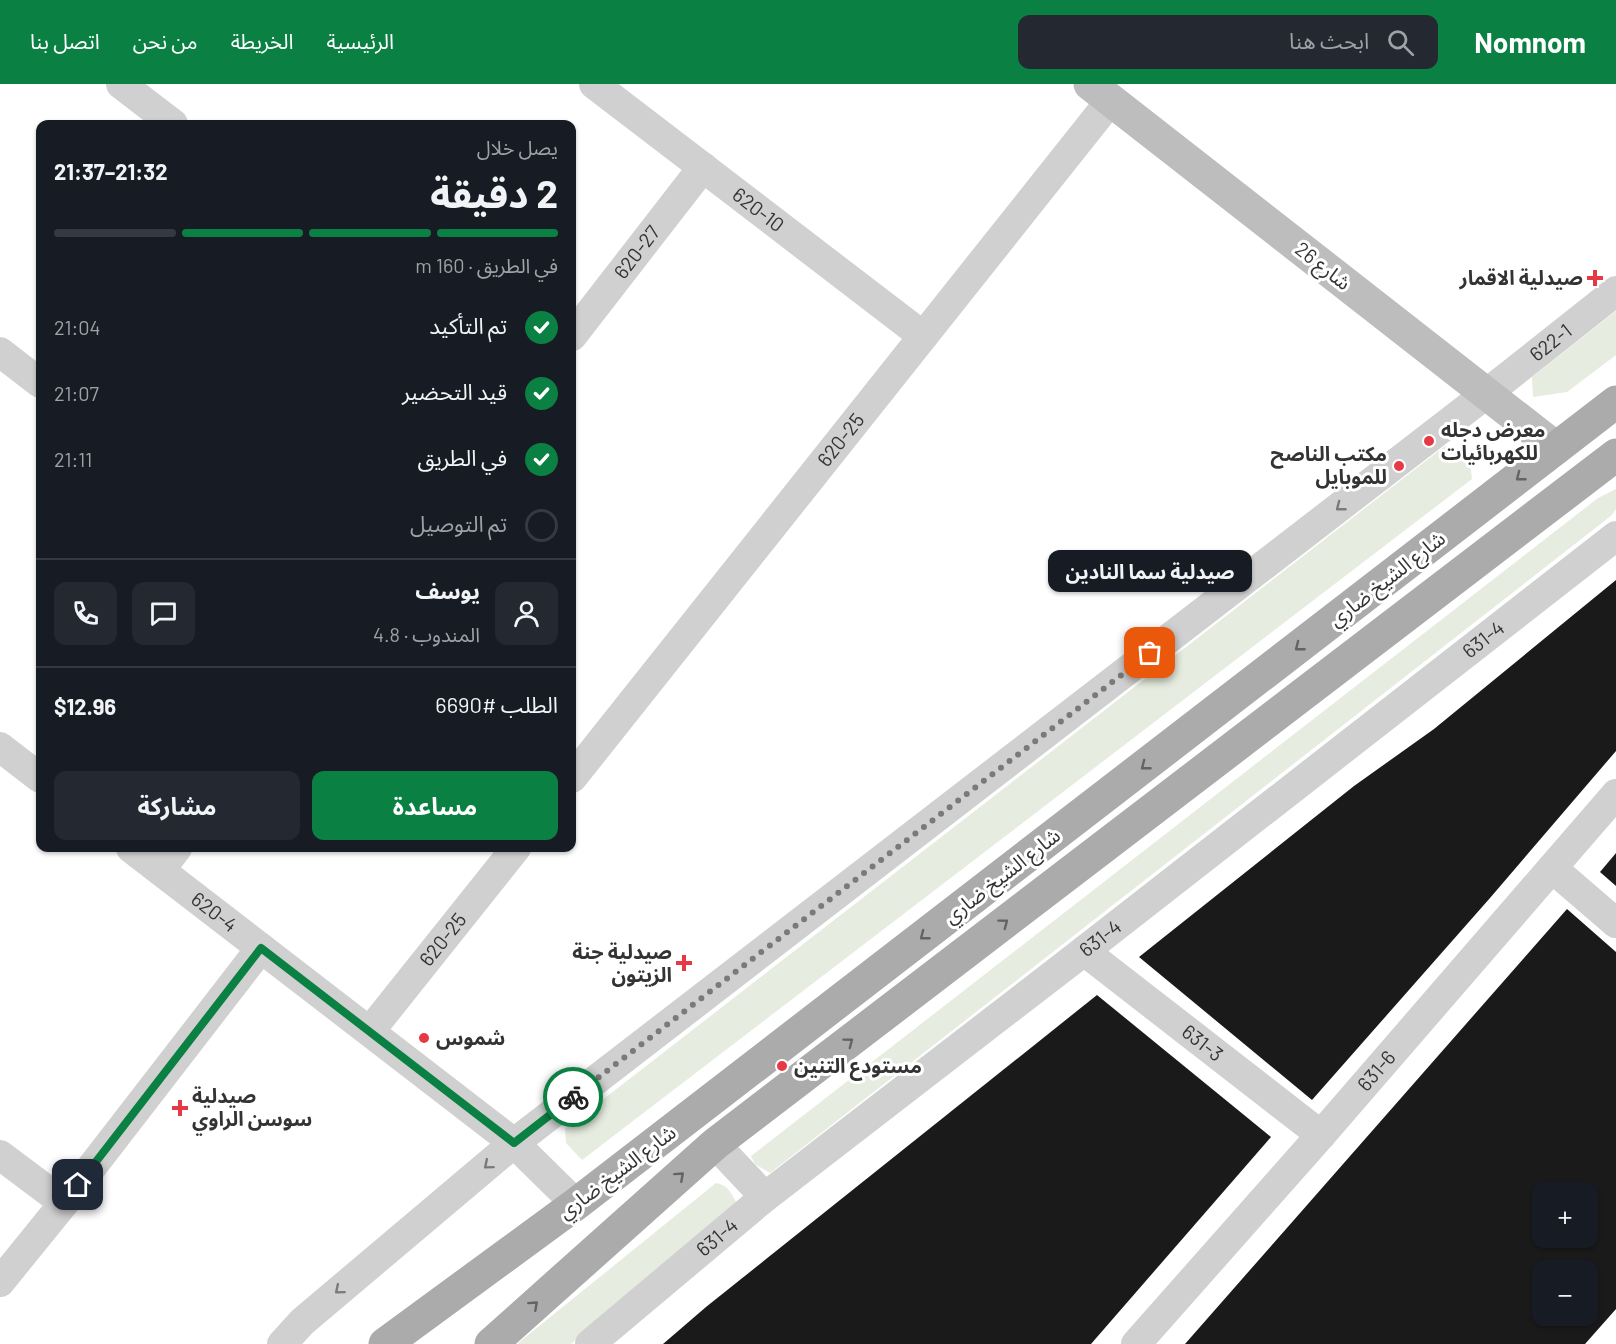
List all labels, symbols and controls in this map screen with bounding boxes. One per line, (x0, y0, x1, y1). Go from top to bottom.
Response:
search box (1018, 15, 1438, 69)
text: Nomnom (1474, 25, 1586, 59)
icon: search (1384, 26, 1417, 59)
text: ابحث هنا (1289, 27, 1369, 53)
text: اتصل بنا (30, 28, 100, 53)
text: من نحن (133, 28, 198, 53)
text: الخريطة (231, 28, 294, 53)
text: الرئيسية (327, 28, 394, 53)
text: يصل خلال (477, 135, 558, 159)
text: 21:32–21:37 (54, 158, 167, 184)
text: 2 دقيقة (430, 169, 558, 216)
street label: 620-10 (728, 182, 789, 236)
street label: 620-27 (608, 220, 664, 283)
street label: شارع 26 (1289, 236, 1356, 298)
text: في الطريق · 160 m (415, 253, 558, 277)
place label: صيدلية الاقمار (1458, 265, 1583, 290)
marker: صيدلية الاقمار (1588, 271, 1602, 285)
icon: check (525, 311, 558, 344)
text: تم التأكيد (429, 312, 507, 338)
text: 21:04 (54, 315, 101, 339)
street label: 622-1 (1524, 318, 1576, 366)
icon: check (525, 377, 558, 410)
text: قيد التحضير (402, 378, 507, 404)
text: 21:07 (54, 381, 99, 405)
street label: 620-25 (812, 408, 869, 471)
place label: معرض دجله للكهربائيات (1441, 417, 1545, 465)
marker: معرض دجله للكهربائيات (1422, 434, 1436, 448)
place label: مكتب الناصح للموبايل (1270, 441, 1387, 489)
icon: check (525, 443, 558, 476)
text: في الطريق (418, 444, 507, 470)
text: 21:11 (54, 447, 92, 471)
marker: مكتب الناصح للموبايل (1392, 459, 1406, 473)
one-way arrow (1516, 469, 1527, 480)
one-way arrow (1336, 499, 1347, 510)
text: تم التوصيل (410, 510, 507, 536)
street label: شارع الشيخ ضاري (1324, 525, 1452, 635)
callout: صيدلية سما النادين (1048, 551, 1252, 593)
text: صيدلية سما النادين (1065, 559, 1235, 583)
text: يوسف (415, 577, 480, 603)
button: phone (54, 582, 117, 645)
button: chat (132, 582, 195, 645)
button: person (495, 582, 558, 645)
street label: 631-4 (1457, 615, 1509, 662)
text: المندوب · 4.8 (373, 622, 480, 646)
pin (1124, 627, 1175, 678)
icon: bag (1133, 636, 1166, 669)
one-way arrow (1295, 639, 1306, 650)
text: الطلب #6690 (435, 691, 558, 717)
text: $12.96 (54, 693, 116, 719)
one-way arrow (1140, 759, 1151, 770)
button: مشاركة (54, 771, 300, 840)
button: مساعدة (312, 771, 558, 840)
street label: شارع الشيخ ضاري (939, 822, 1067, 932)
street label: 620-4 (187, 886, 242, 936)
street label: 620-25 (414, 907, 471, 970)
street label: 631-4 (1074, 914, 1125, 961)
one-way arrow (998, 920, 1009, 931)
one-way arrow (919, 929, 930, 940)
place label: صيدلية جنة الزيتون (572, 939, 672, 987)
marker: صيدلية جنة الزيتون (677, 956, 691, 970)
street label: 631-3 (1178, 1019, 1228, 1066)
place label: شموس (436, 1025, 505, 1050)
marker: شموس (417, 1031, 431, 1045)
one-way arrow (843, 1038, 854, 1049)
street label: 631-6 (1352, 1045, 1400, 1095)
place label: مستودع التنين (794, 1053, 922, 1081)
marker: مستودع التنين (775, 1059, 789, 1073)
courier (543, 1067, 603, 1127)
icon: bike (557, 1081, 590, 1114)
place label: صيدلية سوسن الراوي (192, 1083, 312, 1136)
marker: صيدلية سوسن الراوي (173, 1101, 187, 1115)
street label: شارع الشيخ ضاري (553, 1119, 683, 1227)
one-way arrow (484, 1157, 495, 1168)
pin (52, 1159, 103, 1210)
icon: home (61, 1168, 94, 1201)
one-way arrow (673, 1172, 684, 1183)
map controls (1532, 1182, 1598, 1326)
button: + (1532, 1182, 1598, 1248)
street label: 631-4 (691, 1212, 742, 1261)
button: − (1532, 1260, 1598, 1326)
one-way arrow (335, 1283, 346, 1294)
one-way arrow (527, 1301, 538, 1312)

